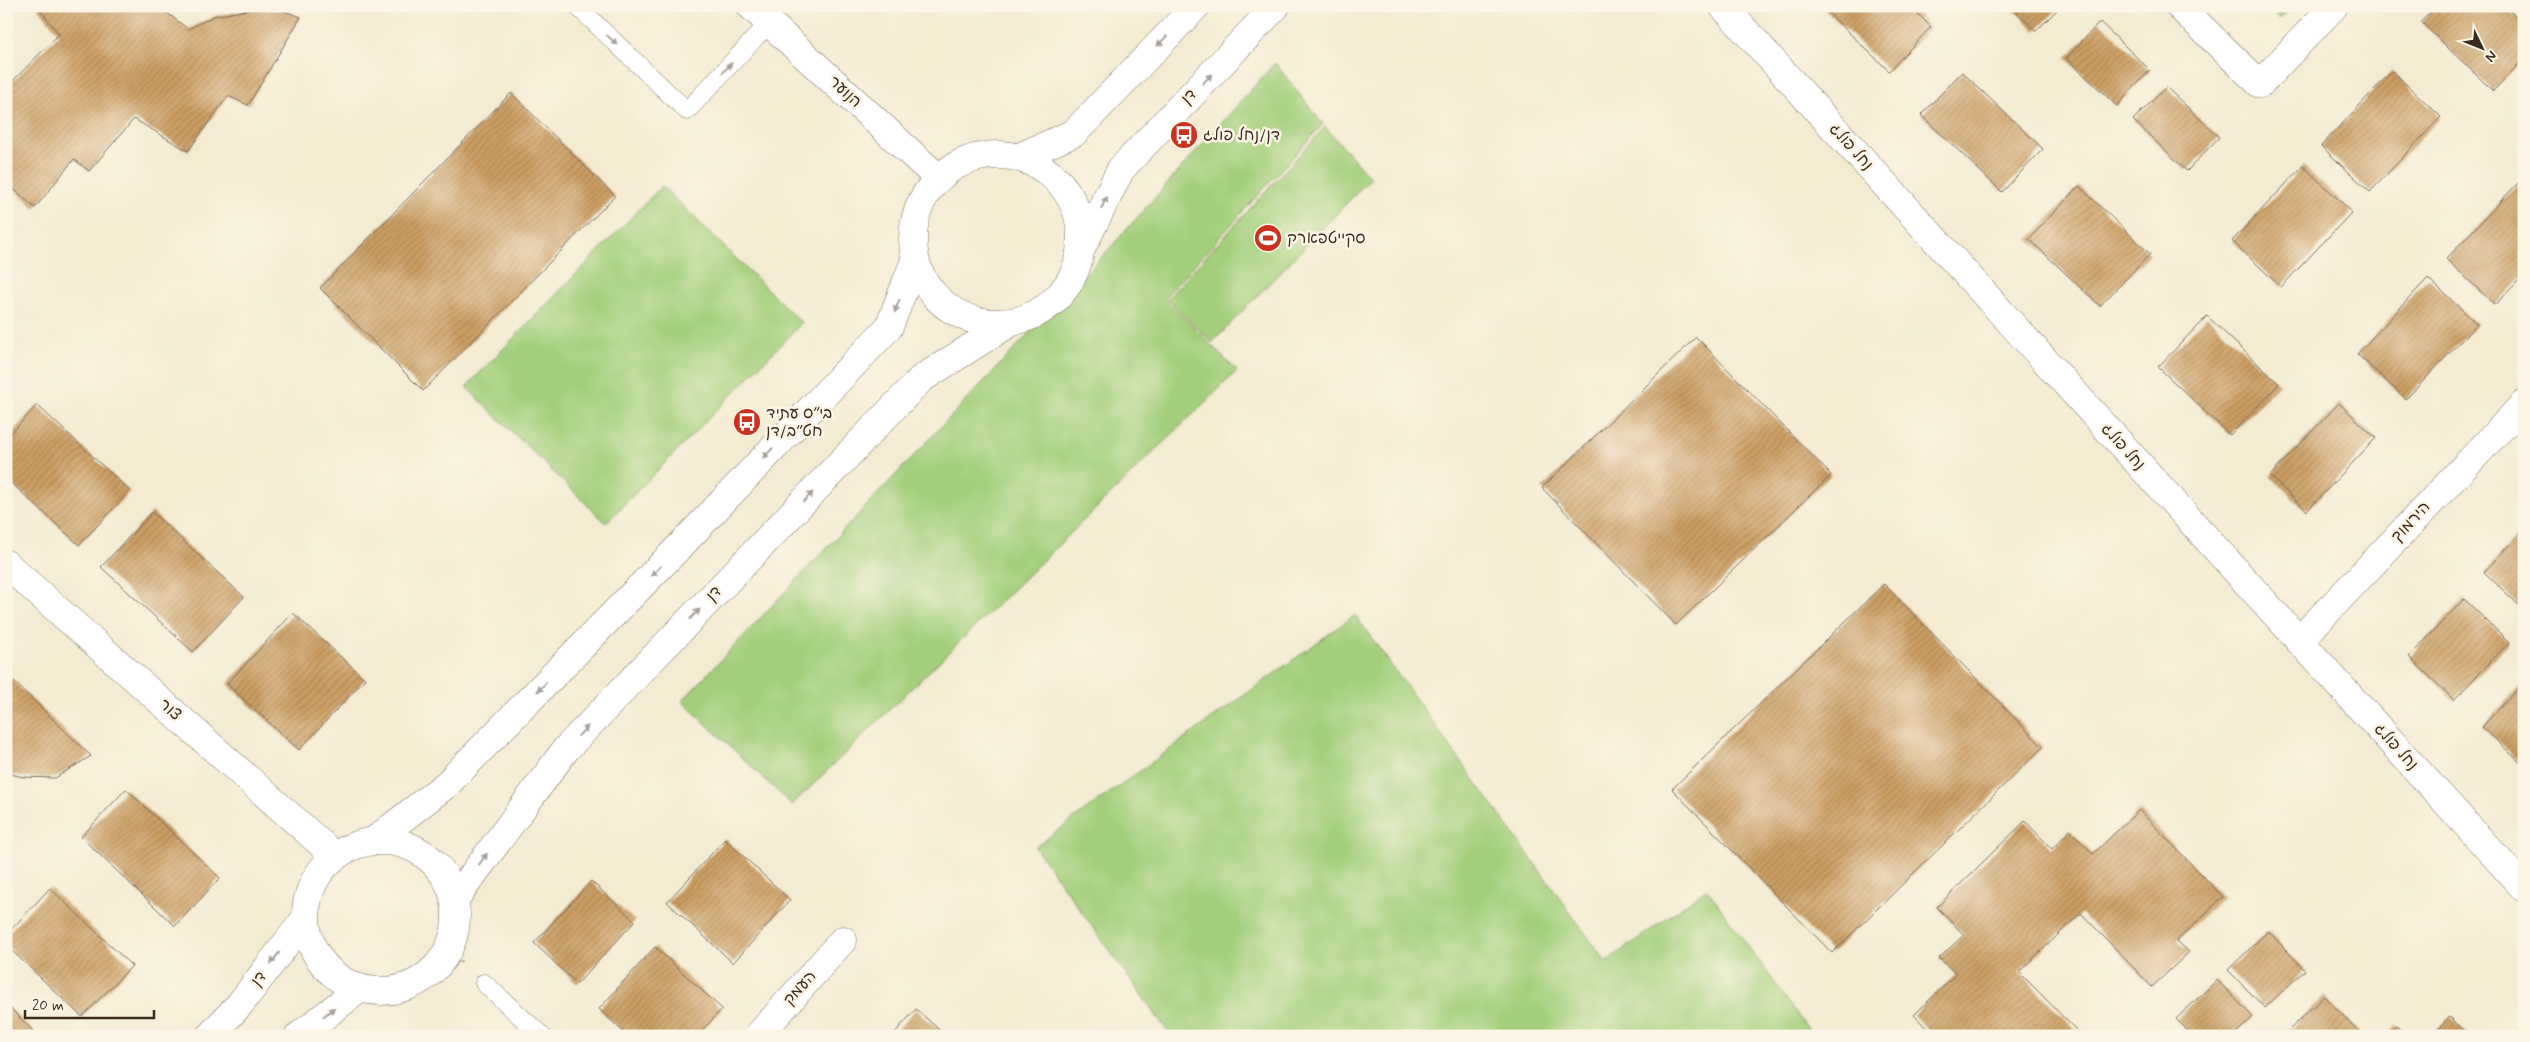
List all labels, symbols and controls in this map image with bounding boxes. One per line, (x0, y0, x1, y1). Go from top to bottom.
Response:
north arrow (2458, 22, 2508, 72)
one-way arrow (606, 34, 618, 46)
one-way arrow (1156, 35, 1168, 47)
text: N (2481, 47, 2501, 66)
one-way arrow (721, 62, 733, 74)
street label: הנוער (824, 71, 866, 113)
one-way arrow (1201, 73, 1213, 85)
street label: דן (1177, 85, 1201, 109)
street label: נחל פולג (1824, 119, 1878, 175)
bus stop icon: דן/נחל פולג (1169, 120, 1199, 150)
place label: דן/נחל פולג (1203, 125, 1280, 146)
one-way arrow (1100, 196, 1108, 210)
sports icon: סקייטפארק (1253, 223, 1283, 253)
place label: סקייטפארק (1287, 228, 1366, 249)
one-way arrow (893, 298, 900, 313)
place label: בי״ס עתיד חט״ב/דן (766, 403, 832, 442)
bus stop icon: בי״ס עתיד חט״ב/דן (732, 407, 762, 437)
street label: נחל פולג (2096, 419, 2150, 475)
one-way arrow (762, 447, 774, 459)
one-way arrow (802, 491, 814, 503)
street label: הירמוך (2387, 497, 2435, 547)
one-way arrow (650, 564, 662, 576)
street label: דן (702, 582, 726, 606)
one-way arrow (689, 608, 701, 620)
one-way arrow (536, 680, 548, 692)
street label: צור (154, 694, 186, 726)
street label: נחל פולג (2369, 719, 2423, 775)
one-way arrow (577, 726, 589, 738)
one-way arrow (478, 852, 488, 866)
one-way arrow (270, 951, 280, 965)
street label: העמק (779, 966, 821, 1010)
street label: דן (246, 967, 272, 991)
scale bar (25, 987, 154, 1019)
text: 20 m (32, 996, 64, 1016)
one-way arrow (322, 1007, 335, 1018)

